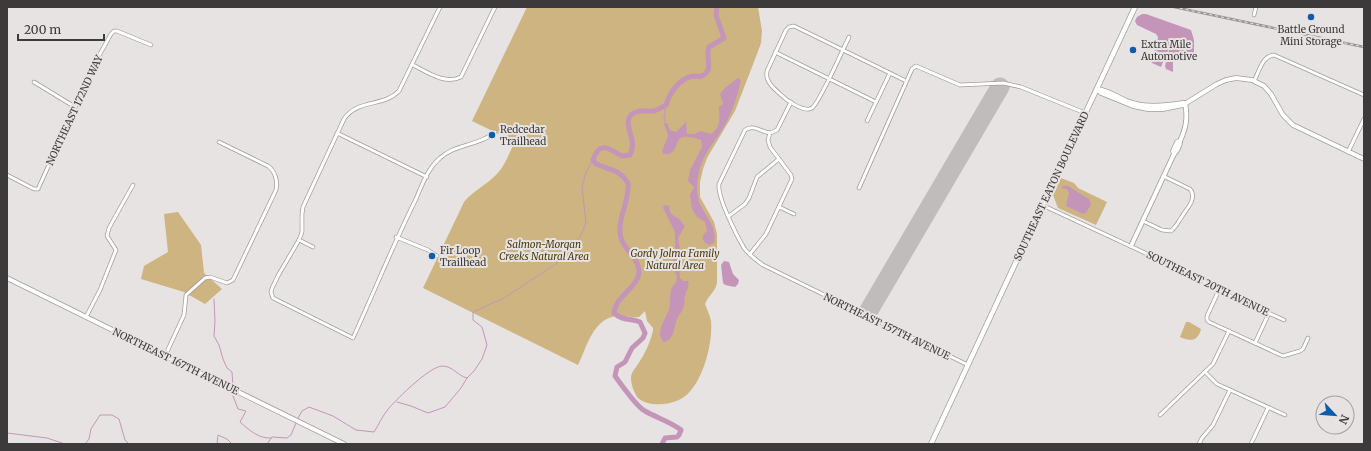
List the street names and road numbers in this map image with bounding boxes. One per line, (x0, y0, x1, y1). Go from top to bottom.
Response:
street label: NORTHEAST 172ND WAY (43, 52, 106, 167)
street label: SOUTHEAST EATON BOULEVARD (1011, 109, 1092, 263)
street label: SOUTHEAST 20TH AVENUE (1144, 248, 1272, 319)
street label: NORTHEAST 157TH AVENUE (821, 290, 953, 363)
street label: NORTHEAST 167TH AVENUE (110, 325, 242, 398)

